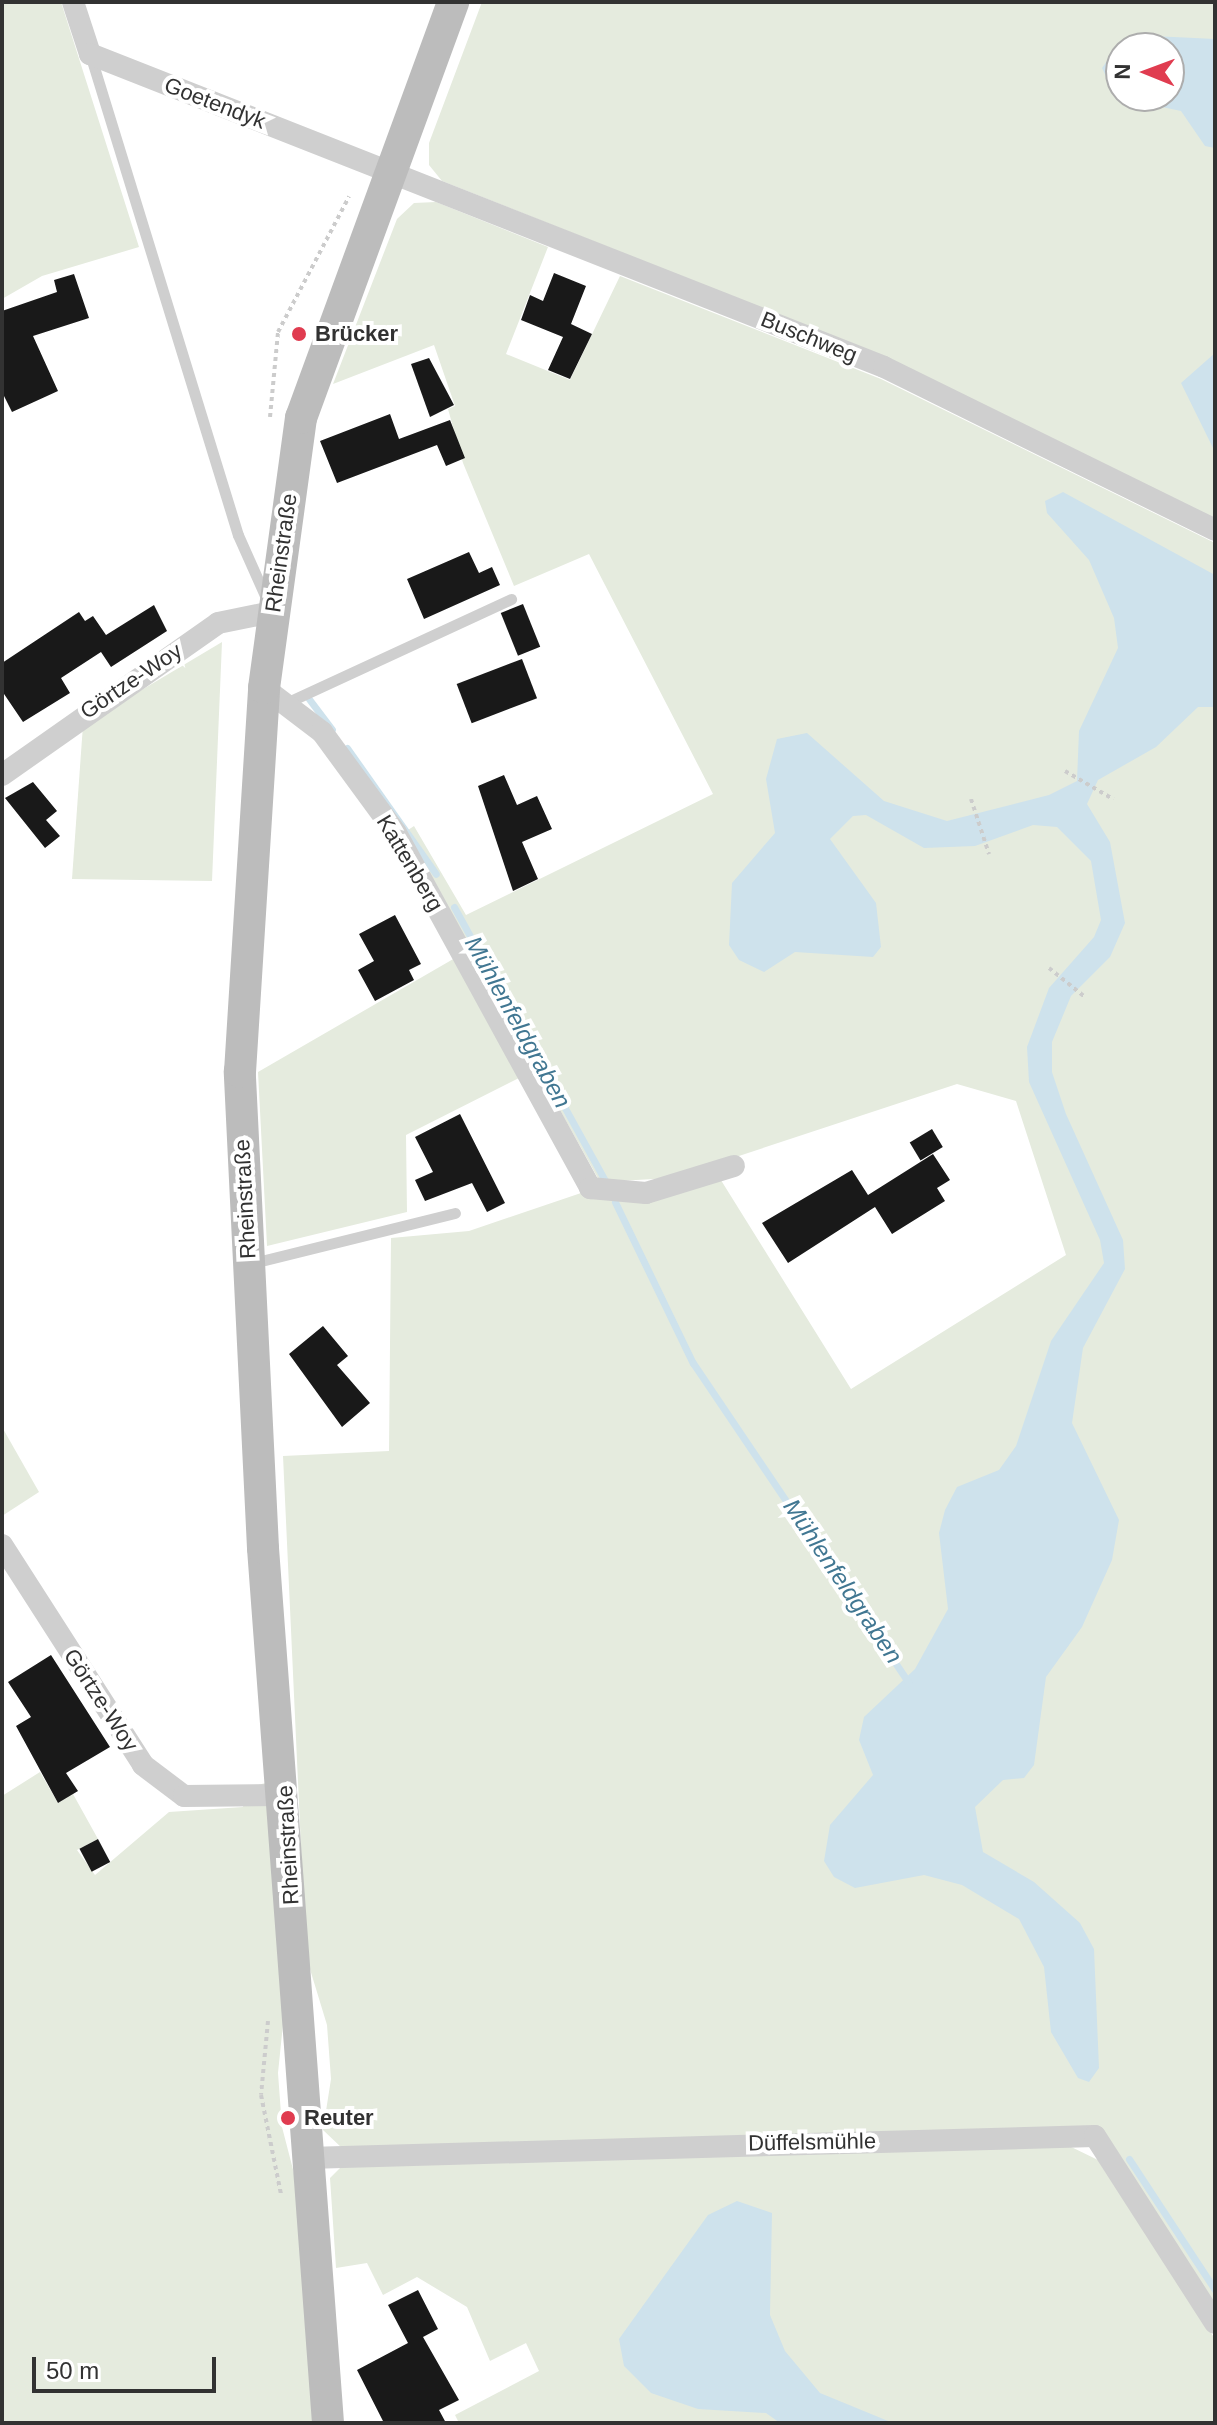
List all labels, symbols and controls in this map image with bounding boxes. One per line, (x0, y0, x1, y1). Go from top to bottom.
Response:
north arrow (1105, 32, 1185, 112)
text: N (1110, 63, 1135, 80)
street label: Goetendyk (161, 72, 269, 134)
street label: Buschweg (757, 306, 861, 368)
place label: Brücker (315, 321, 398, 347)
marker: Brücker (290, 325, 308, 343)
street label: Rheinstraße (260, 492, 302, 614)
street label: Görtze-Woy (75, 637, 187, 725)
street label: Kattenberg (371, 810, 449, 916)
water label: Mühlenfeldgraben (459, 931, 577, 1113)
street label: Rheinstraße (229, 1138, 261, 1260)
water label: Mühlenfeldgraben (777, 1493, 909, 1669)
street label: Görtze-Woy (58, 1644, 144, 1756)
street label: Rheinstraße (272, 1784, 304, 1906)
place label: Reuter (304, 2105, 374, 2131)
marker: Reuter (279, 2109, 297, 2127)
street label: Düffelsmühle (748, 2128, 876, 2156)
scale bar (36, 2341, 220, 2391)
text: 50 m (46, 2357, 99, 2384)

